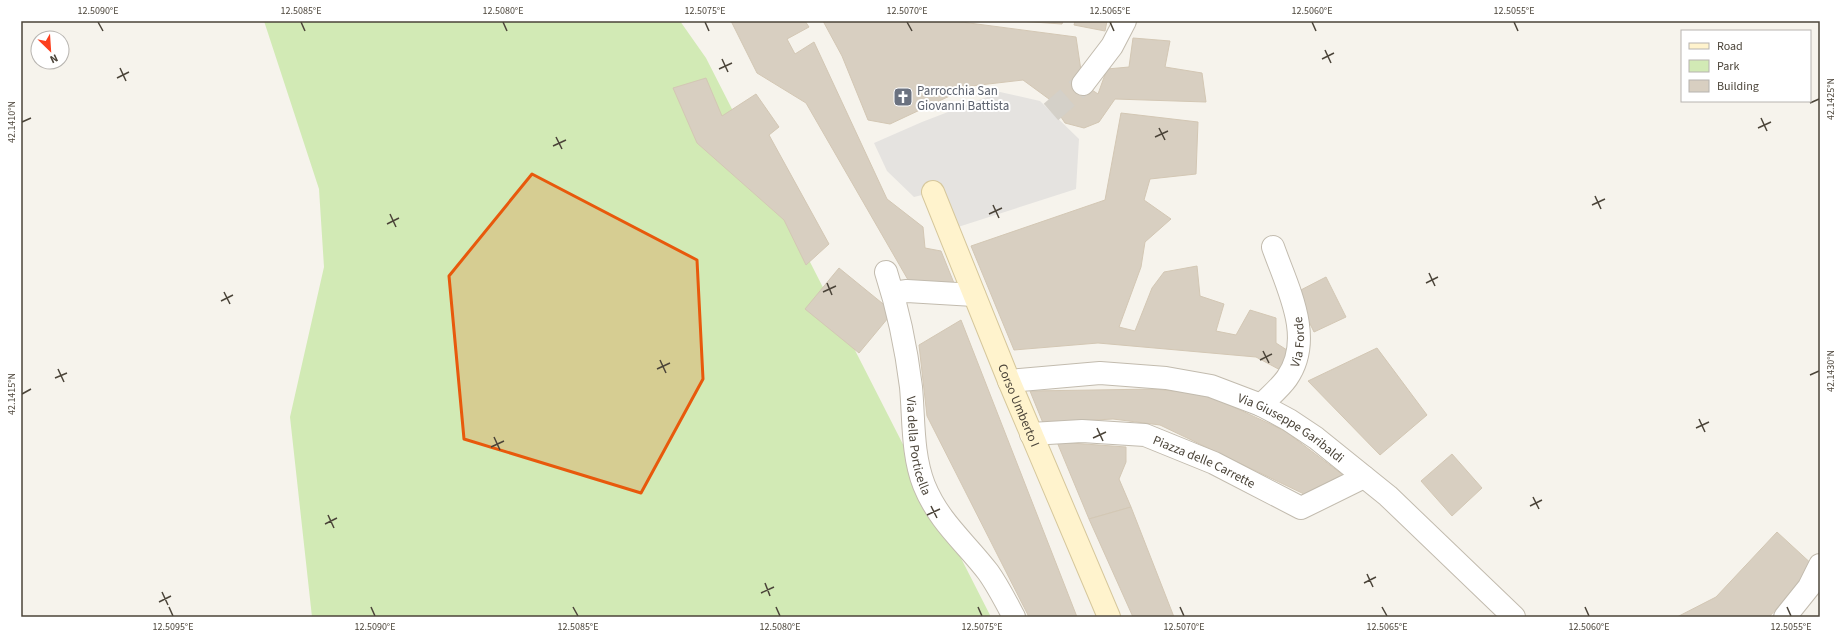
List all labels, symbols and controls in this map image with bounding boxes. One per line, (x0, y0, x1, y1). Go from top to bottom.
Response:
text: 12.5090°E (78, 4, 118, 18)
text: 12.5085°E (281, 4, 321, 18)
text: 12.5080°E (483, 4, 523, 18)
text: 12.5075°E (685, 4, 725, 18)
text: 12.5070°E (887, 4, 927, 18)
text: 12.5065°E (1090, 4, 1130, 18)
text: 12.5060°E (1292, 4, 1332, 18)
text: 12.5055°E (1494, 4, 1534, 18)
north arrow (30, 30, 70, 70)
legend (1681, 30, 1811, 102)
text: Road (1717, 38, 1743, 55)
text: N (48, 50, 61, 67)
text: Park (1717, 58, 1739, 75)
text: Building (1717, 78, 1759, 95)
text: 42.1425°N (1824, 78, 1838, 120)
place label: Parrocchia San Giovanni Battista (917, 82, 1009, 115)
church icon: Parrocchia San Giovanni Battista (892, 86, 914, 108)
text: 42.1410°N (5, 101, 19, 143)
street label: Via Forde (1286, 315, 1309, 370)
text: 42.1430°N (1824, 350, 1838, 392)
street label: Corso Umberto I (993, 361, 1044, 450)
text: 42.1415°N (5, 373, 19, 415)
street label: Via Giuseppe Garibaldi (1235, 389, 1348, 467)
street label: Via della Porticella (902, 396, 935, 498)
street label: Piazza delle Carrette (1150, 431, 1258, 493)
text: 12.5095°E (153, 620, 193, 634)
text: 12.5090°E (355, 620, 395, 634)
text: 12.5085°E (558, 620, 598, 634)
text: 12.5080°E (760, 620, 800, 634)
text: 12.5075°E (962, 620, 1002, 634)
text: 12.5070°E (1164, 620, 1204, 634)
text: 12.5065°E (1367, 620, 1407, 634)
text: 12.5060°E (1569, 620, 1609, 634)
text: 12.5055°E (1771, 620, 1811, 634)

